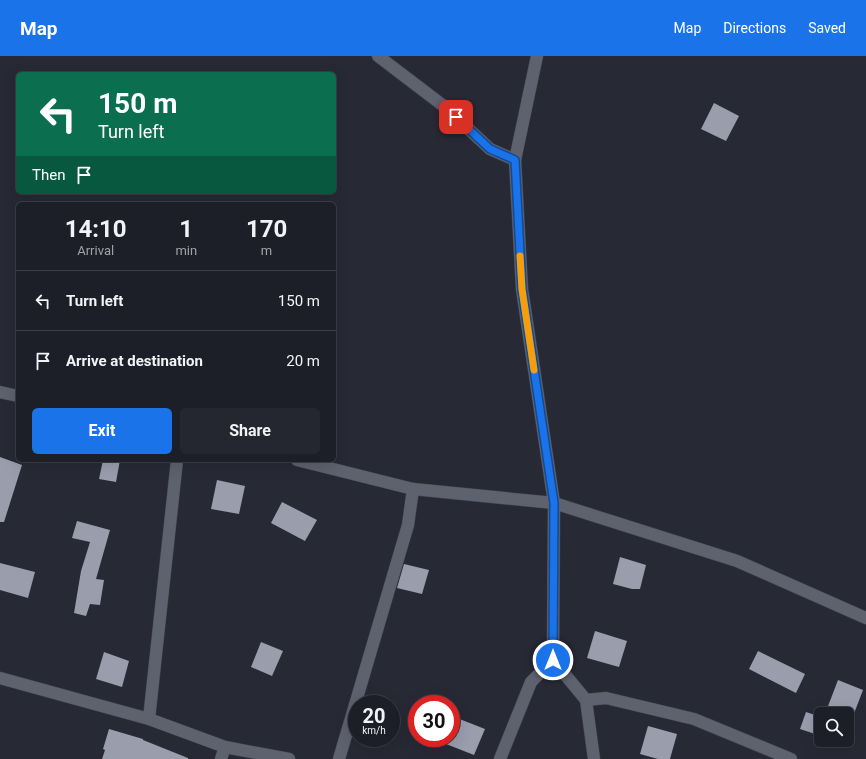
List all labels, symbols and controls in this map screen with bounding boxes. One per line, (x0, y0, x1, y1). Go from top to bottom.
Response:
text: Map (20, 17, 58, 40)
text: Map (674, 20, 701, 36)
text: Directions (723, 20, 786, 36)
text: Saved (808, 20, 846, 36)
text: 150 m (98, 87, 177, 120)
icon: left (32, 88, 84, 140)
pin (439, 100, 473, 134)
icon: arrive (445, 106, 467, 128)
text: Turn left (98, 121, 164, 142)
icon: arrive (73, 164, 95, 186)
text: Then (32, 166, 65, 184)
text: 14:10 (65, 215, 127, 243)
text: 1 (179, 215, 193, 243)
text: 170 (246, 215, 287, 243)
text: Arrival (77, 243, 114, 258)
text: min (175, 243, 197, 258)
text: m (261, 243, 272, 258)
icon: left (32, 290, 54, 312)
text: Turn left (66, 292, 123, 310)
text: 150 m (278, 292, 320, 310)
icon: arrive (32, 350, 54, 372)
text: Arrive at destination (66, 352, 203, 370)
text: 20 m (286, 352, 320, 370)
button: Exit (32, 408, 172, 454)
button: Share (180, 408, 320, 454)
position arrow (532, 639, 574, 681)
speed limit sign: 30 (408, 695, 460, 747)
text: 20 (363, 704, 385, 728)
map controls (814, 707, 854, 747)
button: search (814, 707, 854, 747)
text: km/h (362, 725, 386, 736)

